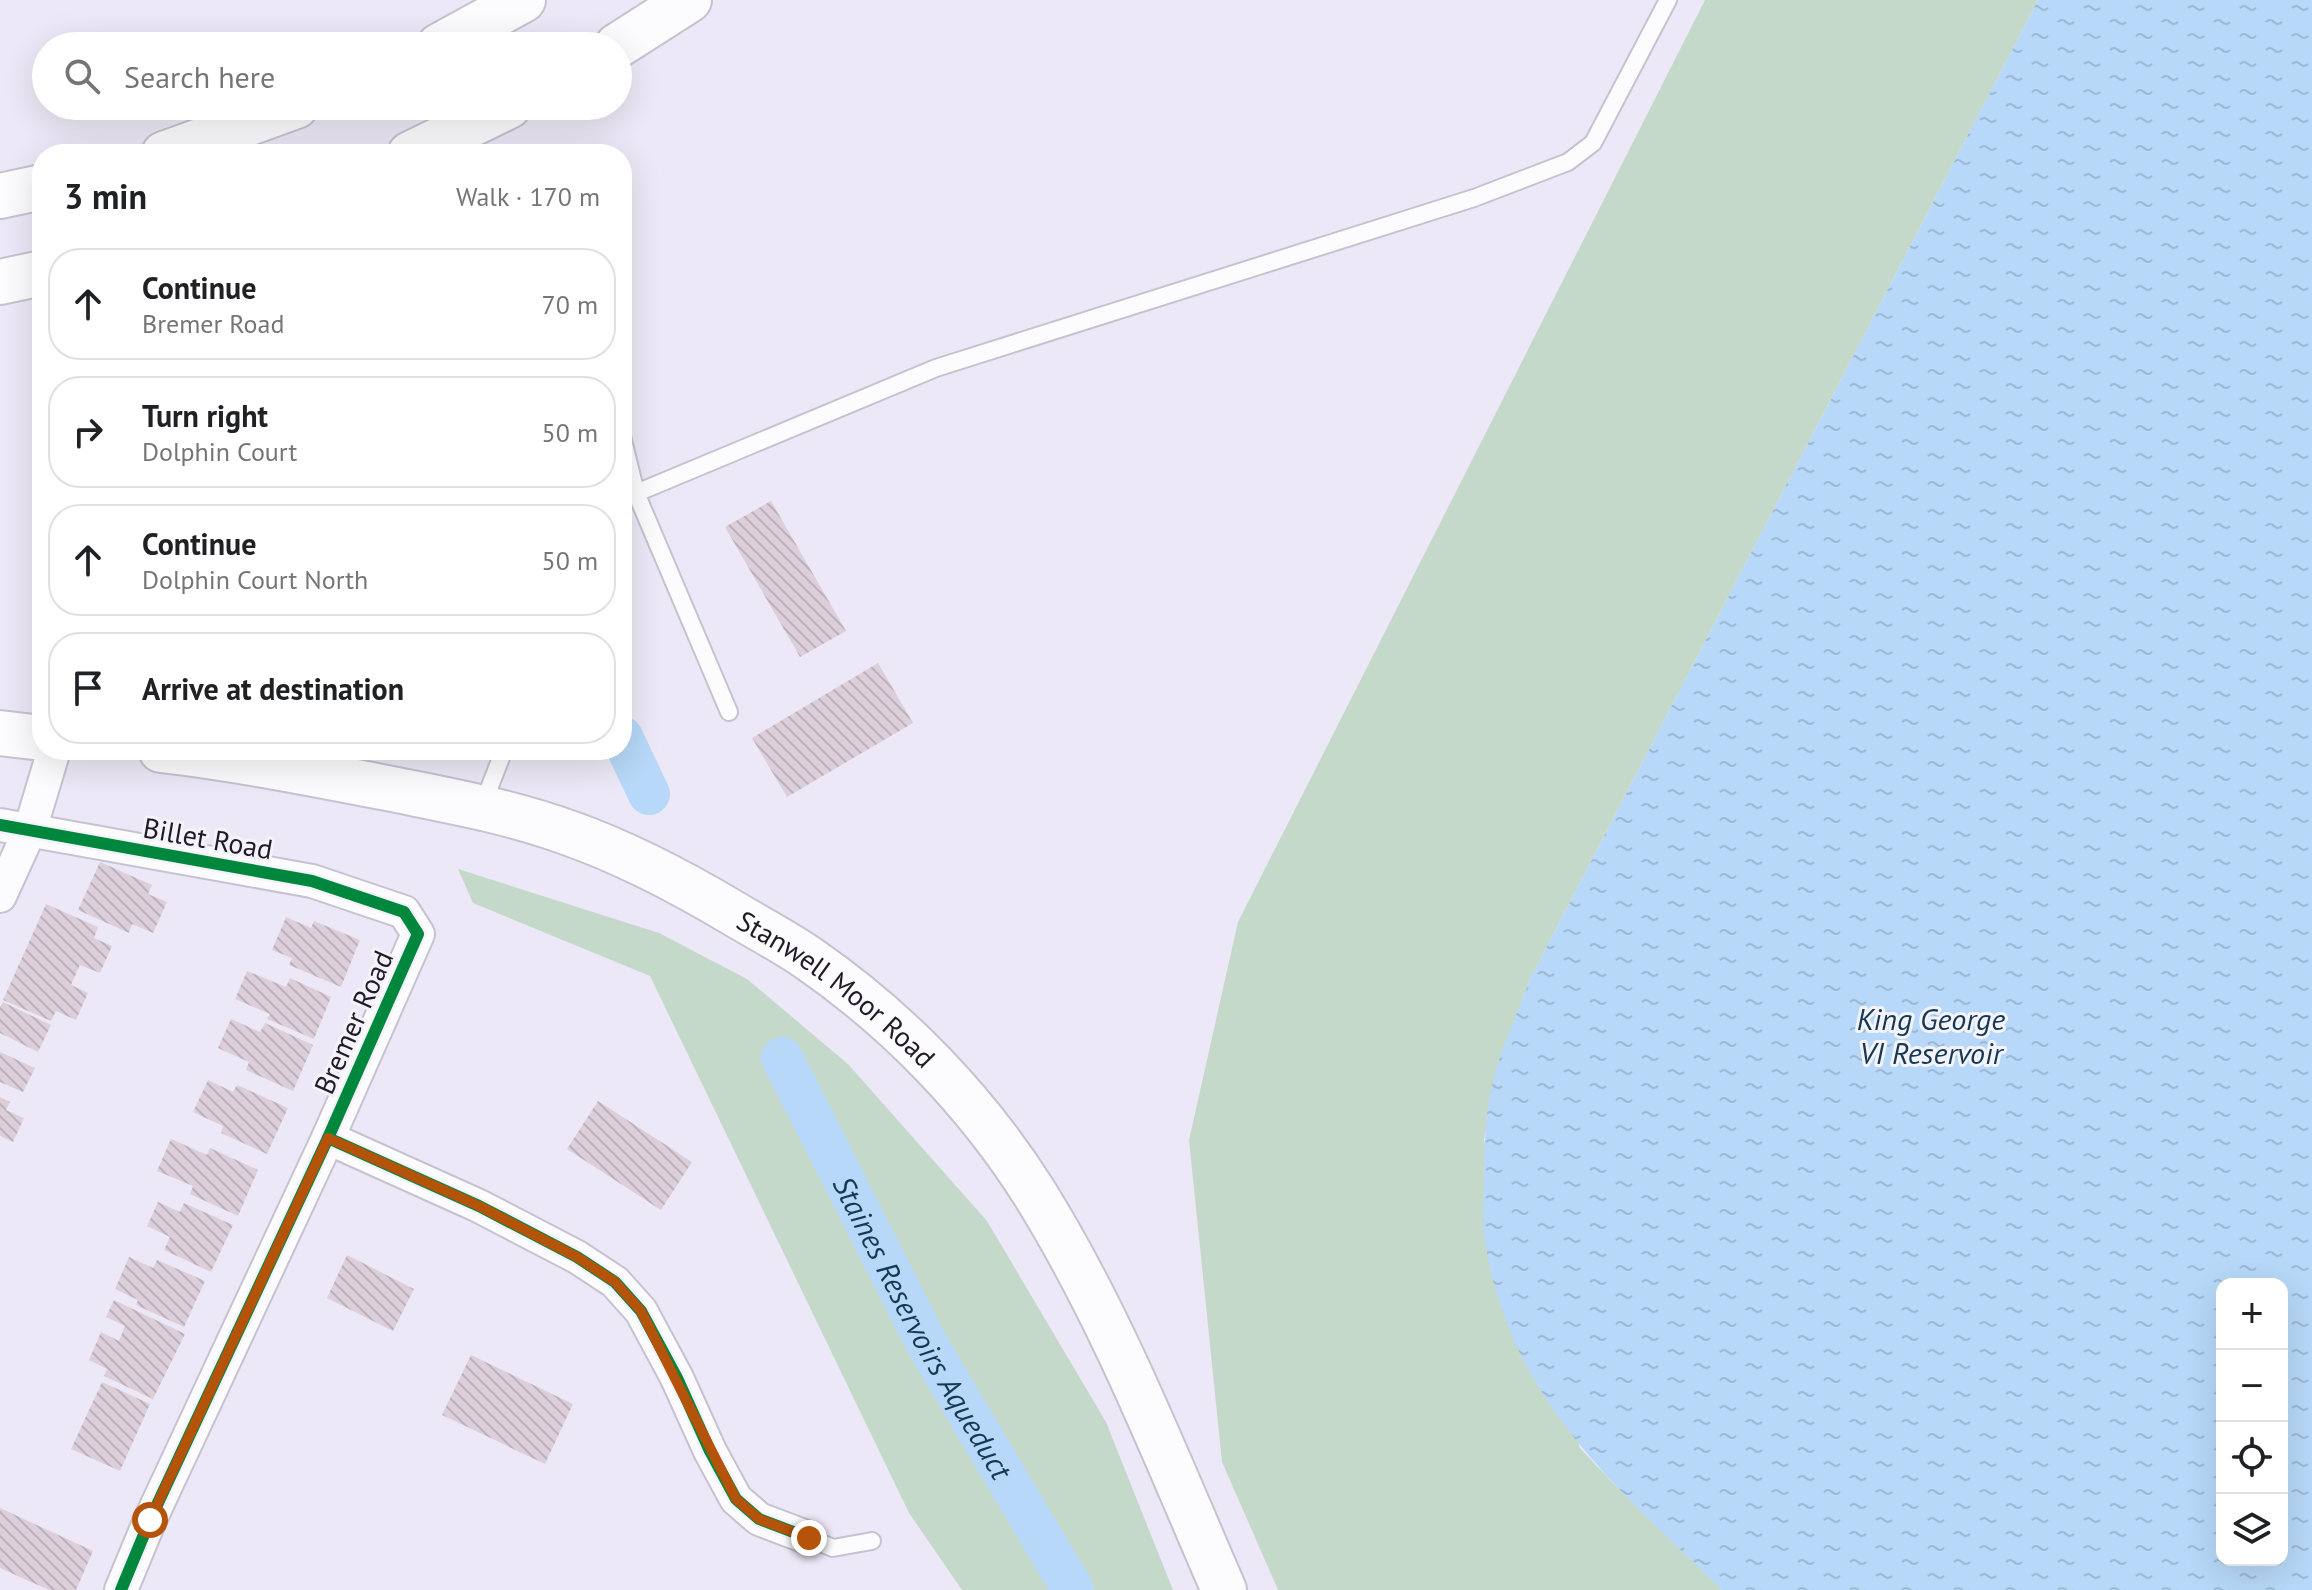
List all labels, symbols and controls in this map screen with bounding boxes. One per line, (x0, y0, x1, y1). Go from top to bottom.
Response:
search box (32, 32, 632, 120)
icon: search (60, 54, 104, 98)
text: Search here (124, 57, 275, 96)
text: 3 min (64, 174, 147, 218)
text: Walk · 170 m (456, 180, 600, 213)
text: Continue (142, 268, 256, 307)
icon: ahead (66, 282, 110, 326)
text: 70 m (542, 288, 598, 321)
text: Bremer Road (142, 307, 284, 340)
text: Turn right (142, 396, 268, 435)
icon: right (66, 410, 110, 454)
text: 50 m (542, 416, 598, 449)
text: Dolphin Court (142, 435, 297, 468)
text: Continue (142, 524, 256, 563)
icon: ahead (66, 538, 110, 582)
text: 50 m (542, 544, 598, 577)
text: Dolphin Court North (142, 563, 368, 596)
icon: arrive (66, 666, 110, 710)
text: Arrive at destination (142, 669, 404, 708)
street label: Billet Road (140, 808, 276, 868)
street label: Stanwell Moor Road (731, 901, 944, 1075)
street label: Bremer Road (305, 944, 401, 1100)
water label: King George VI Reservoir (1857, 999, 2005, 1072)
water label: Staines Reservoirs Aqueduct (825, 1169, 1023, 1487)
map controls (2216, 1278, 2288, 1566)
button: + (2216, 1278, 2288, 1350)
button: − (2216, 1350, 2288, 1422)
button: locate (2216, 1422, 2288, 1494)
button: layers (2216, 1494, 2288, 1566)
route start (132, 1502, 168, 1538)
route end (791, 1520, 827, 1556)

